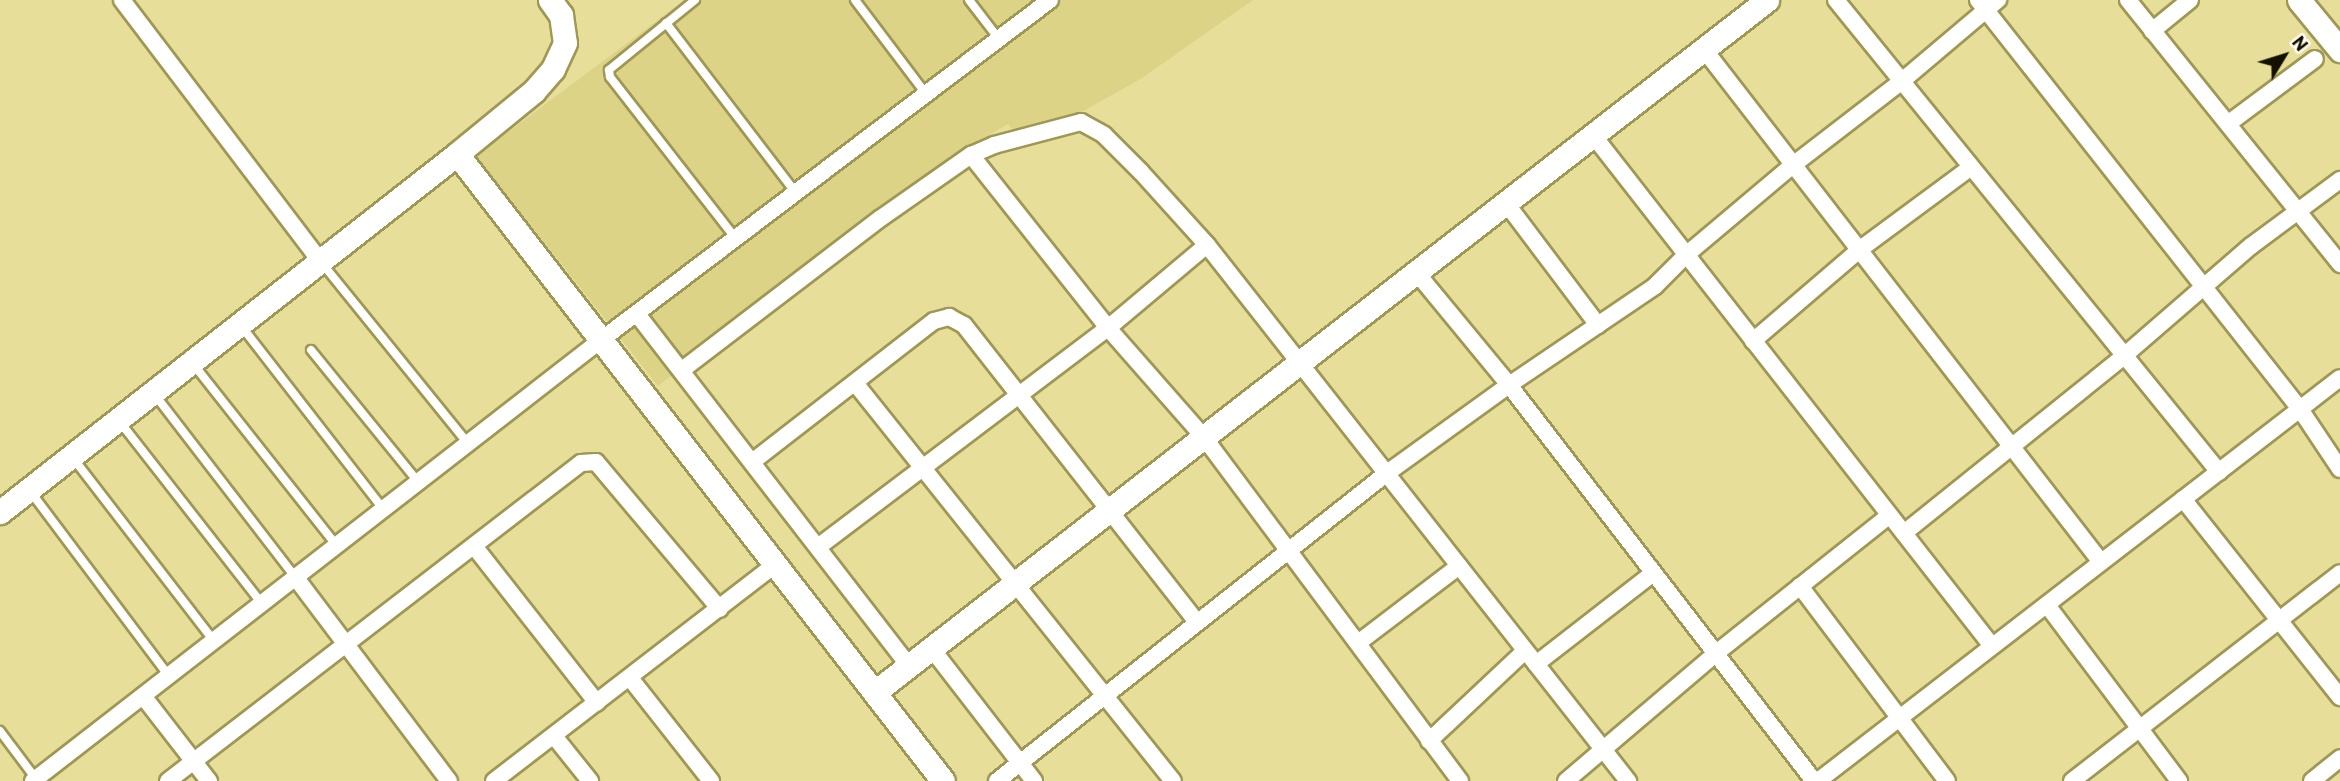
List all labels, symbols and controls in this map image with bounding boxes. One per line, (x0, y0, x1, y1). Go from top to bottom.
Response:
north arrow (2249, 21, 2319, 91)
text: N (2288, 31, 2314, 55)

